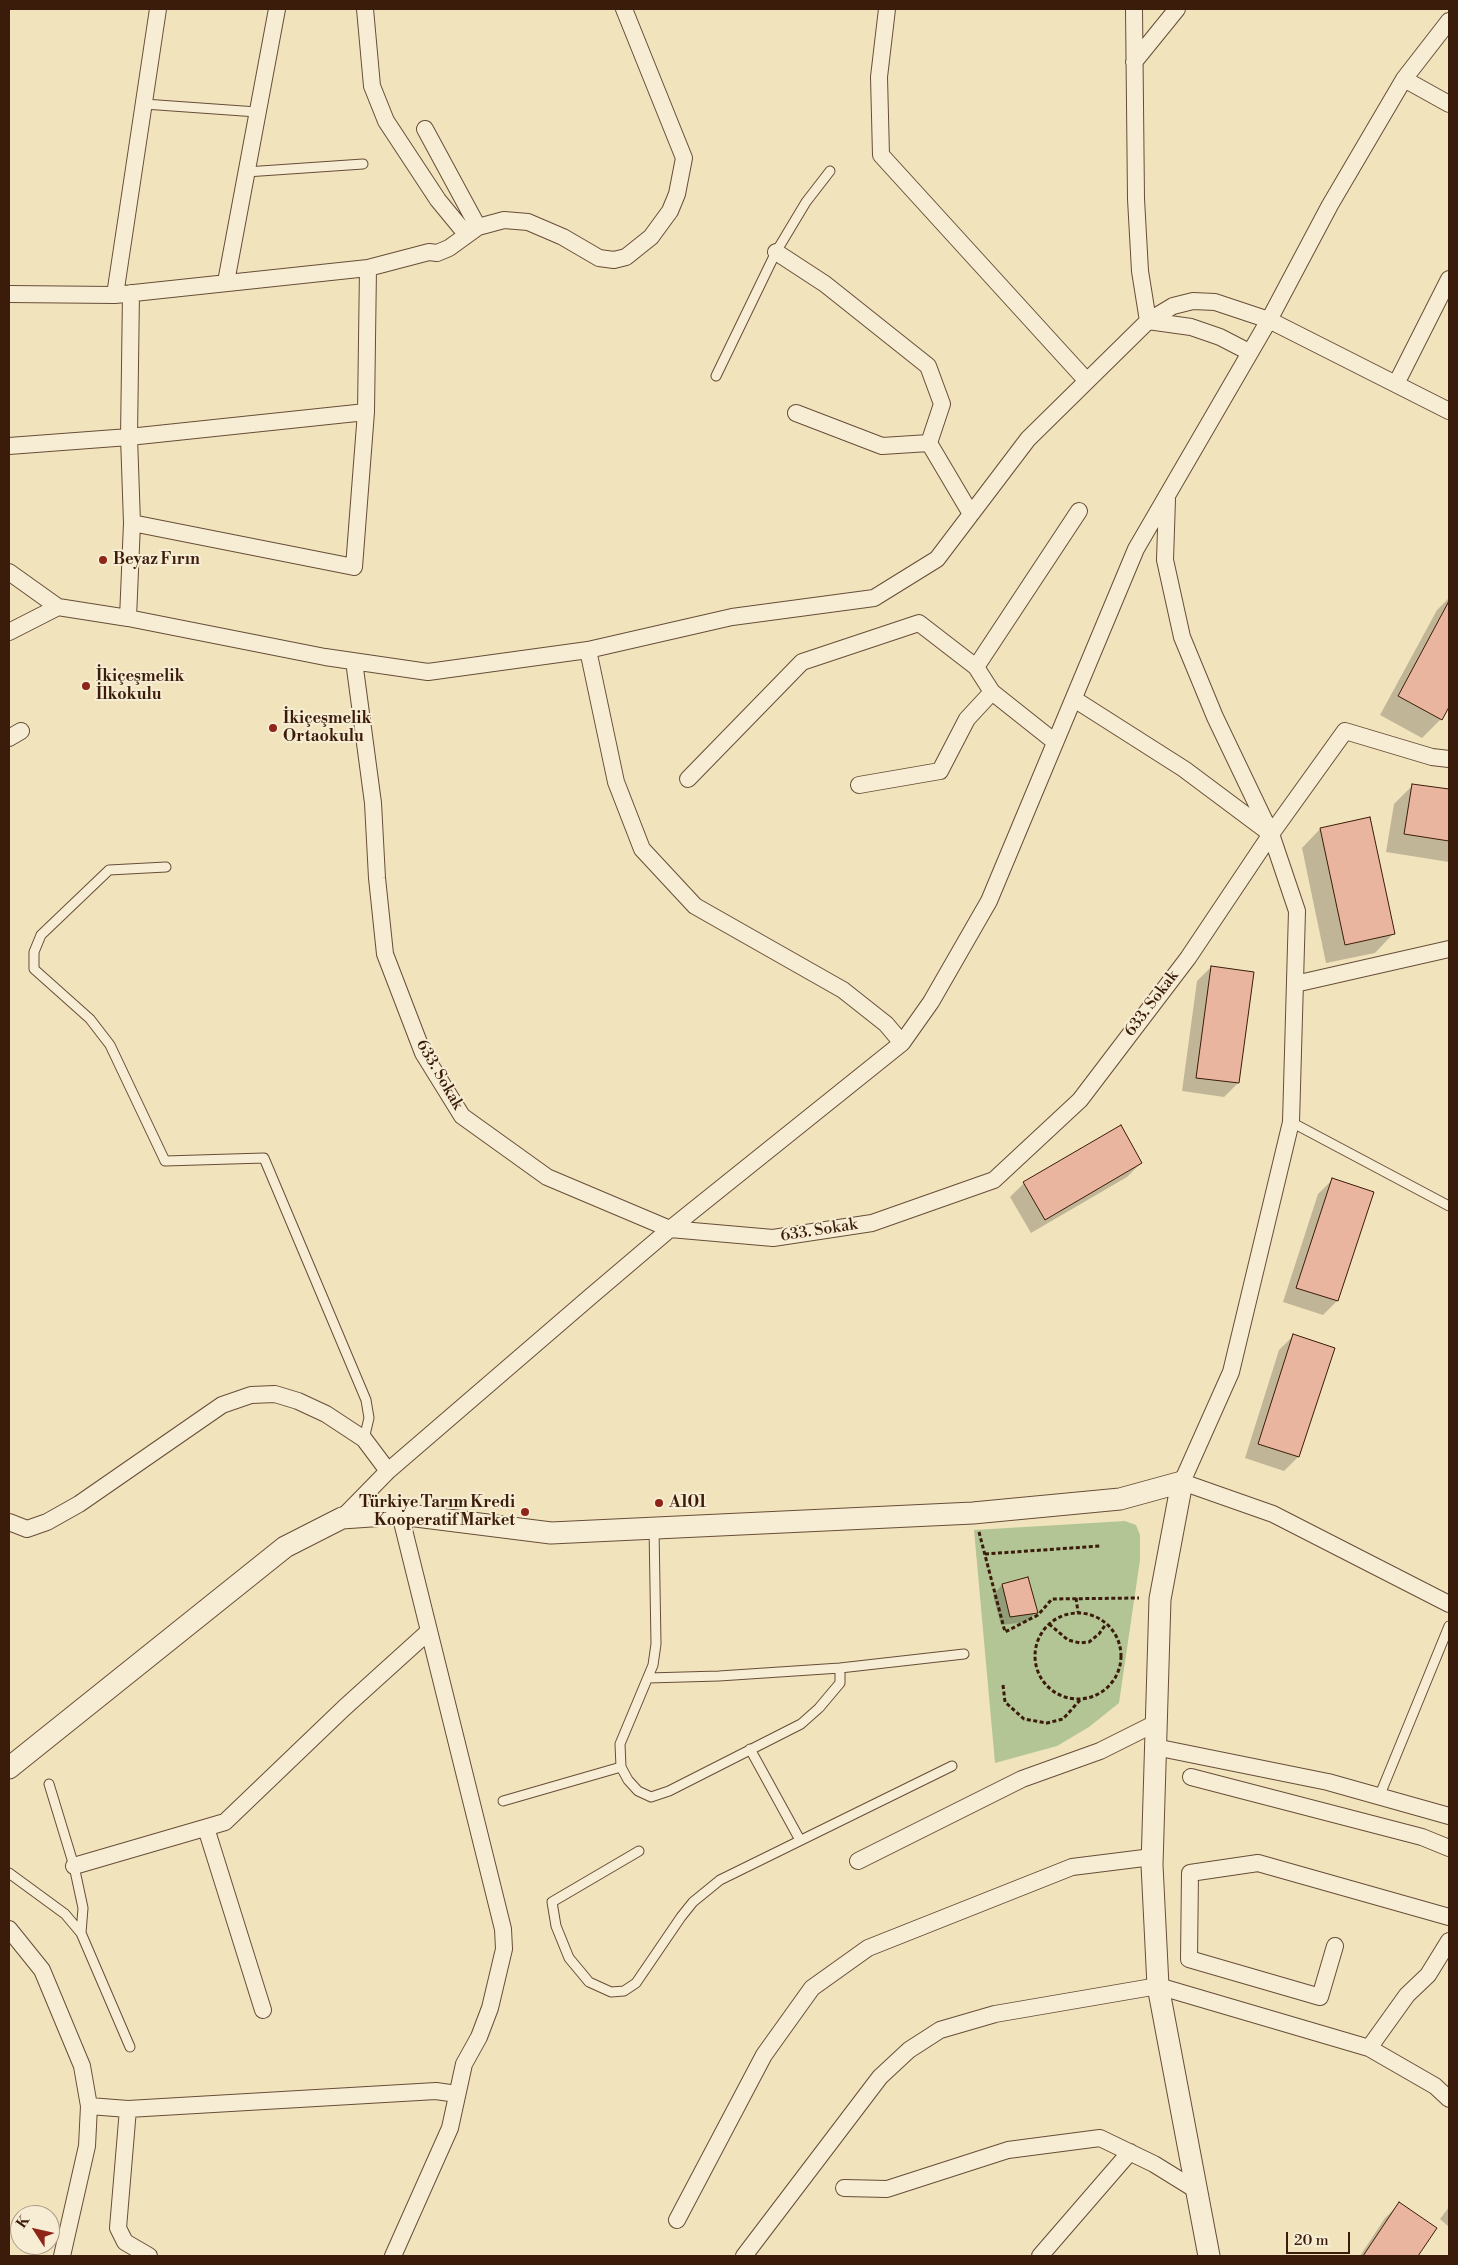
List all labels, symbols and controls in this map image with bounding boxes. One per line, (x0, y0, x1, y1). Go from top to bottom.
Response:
place label: Beyaz Fırın (113, 550, 200, 570)
marker: Beyaz Fırın (97, 554, 109, 566)
place label: İkiçeşmelik İlkokulu (96, 667, 184, 705)
marker: İkiçeşmelik İlkokulu (80, 680, 92, 692)
place label: İkiçeşmelik Ortaokulu (283, 709, 371, 747)
marker: İkiçeşmelik Ortaokulu (267, 722, 279, 734)
street label: 633. Sokak (1121, 967, 1183, 1041)
street label: 633. Sokak (411, 1037, 467, 1113)
street label: 633. Sokak (779, 1215, 859, 1247)
place label: Türkiye Tarım Kredi Kooperatif Market (359, 1493, 515, 1531)
place label: A101 (669, 1493, 706, 1513)
marker: A101 (653, 1497, 665, 1509)
marker: Türkiye Tarım Kredi Kooperatif Market (519, 1506, 531, 1518)
north arrow (10, 2205, 60, 2255)
text: K (13, 2212, 34, 2232)
scale bar (1288, 2222, 1352, 2254)
text: 20 m (1294, 2231, 1329, 2250)

